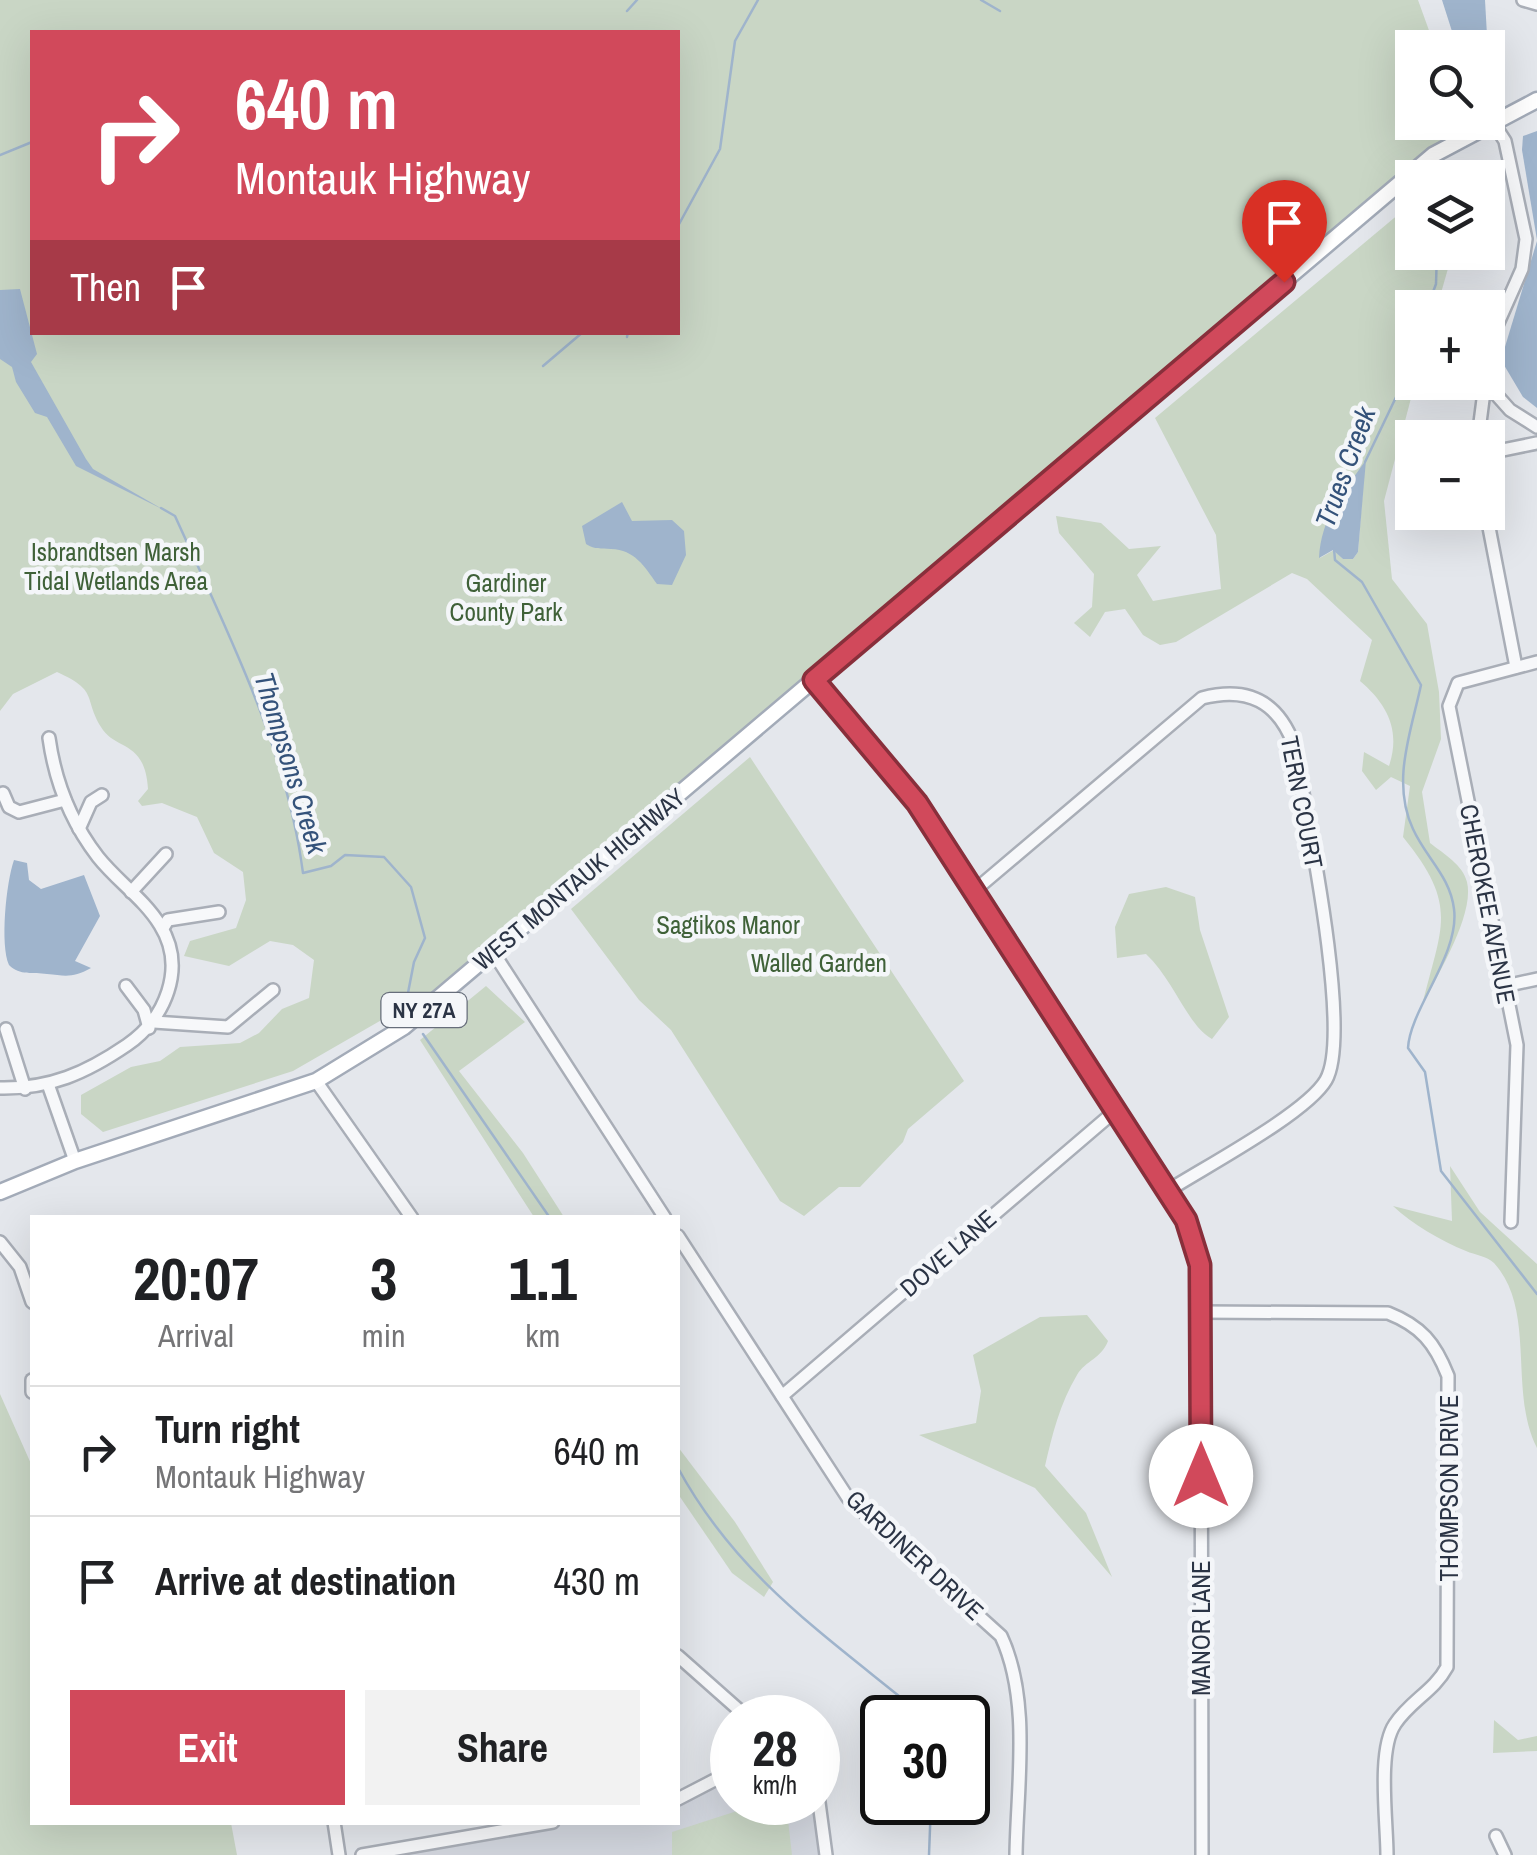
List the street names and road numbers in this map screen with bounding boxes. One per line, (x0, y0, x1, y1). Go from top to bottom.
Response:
street label: TERN COURT (1273, 733, 1332, 871)
street label: WEST MONTAUK HIGHWAY (466, 780, 692, 978)
street label: CHEROKEE AVENUE (1452, 801, 1524, 1007)
road number: NY 27A (382, 993, 466, 1027)
street label: DOVE LANE (893, 1202, 1003, 1304)
street label: THOMPSON DRIVE (1432, 1395, 1466, 1581)
street label: GARDINER DRIVE (839, 1482, 991, 1628)
street label: MANOR LANE (1184, 1560, 1218, 1696)

